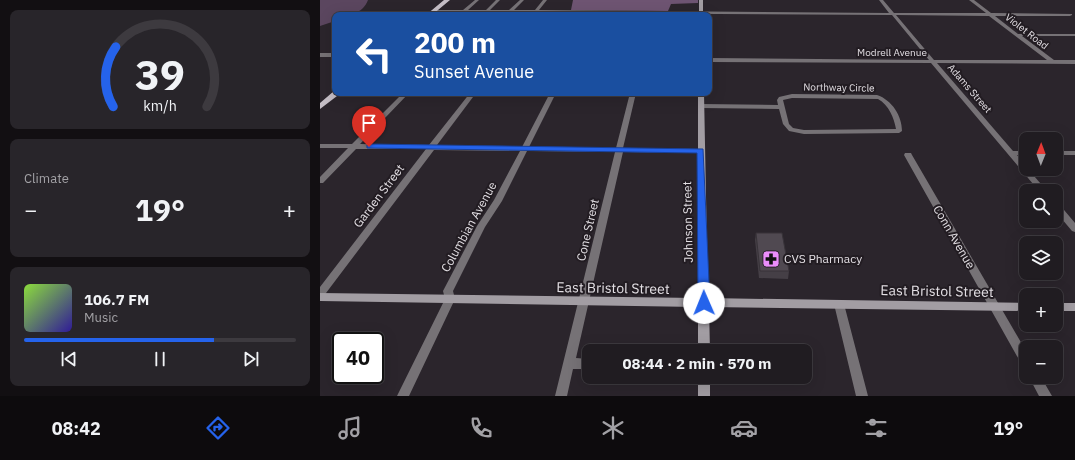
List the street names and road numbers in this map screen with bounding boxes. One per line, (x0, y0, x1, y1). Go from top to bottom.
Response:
street label: Violet Road (1002, 10, 1051, 52)
street label: Modrell Avenue (857, 46, 927, 59)
street label: Adams Street (945, 61, 995, 116)
street label: Northway Circle (803, 80, 875, 95)
street label: Garden Street (350, 161, 407, 230)
street label: Columbian Avenue (438, 179, 500, 274)
street label: Johnson Street (679, 181, 696, 263)
street label: Cone Street (573, 197, 602, 262)
street label: Conn Avenue (930, 202, 979, 271)
street label: East Bristol Street (556, 278, 670, 298)
street label: East Bristol Street (880, 281, 994, 301)

